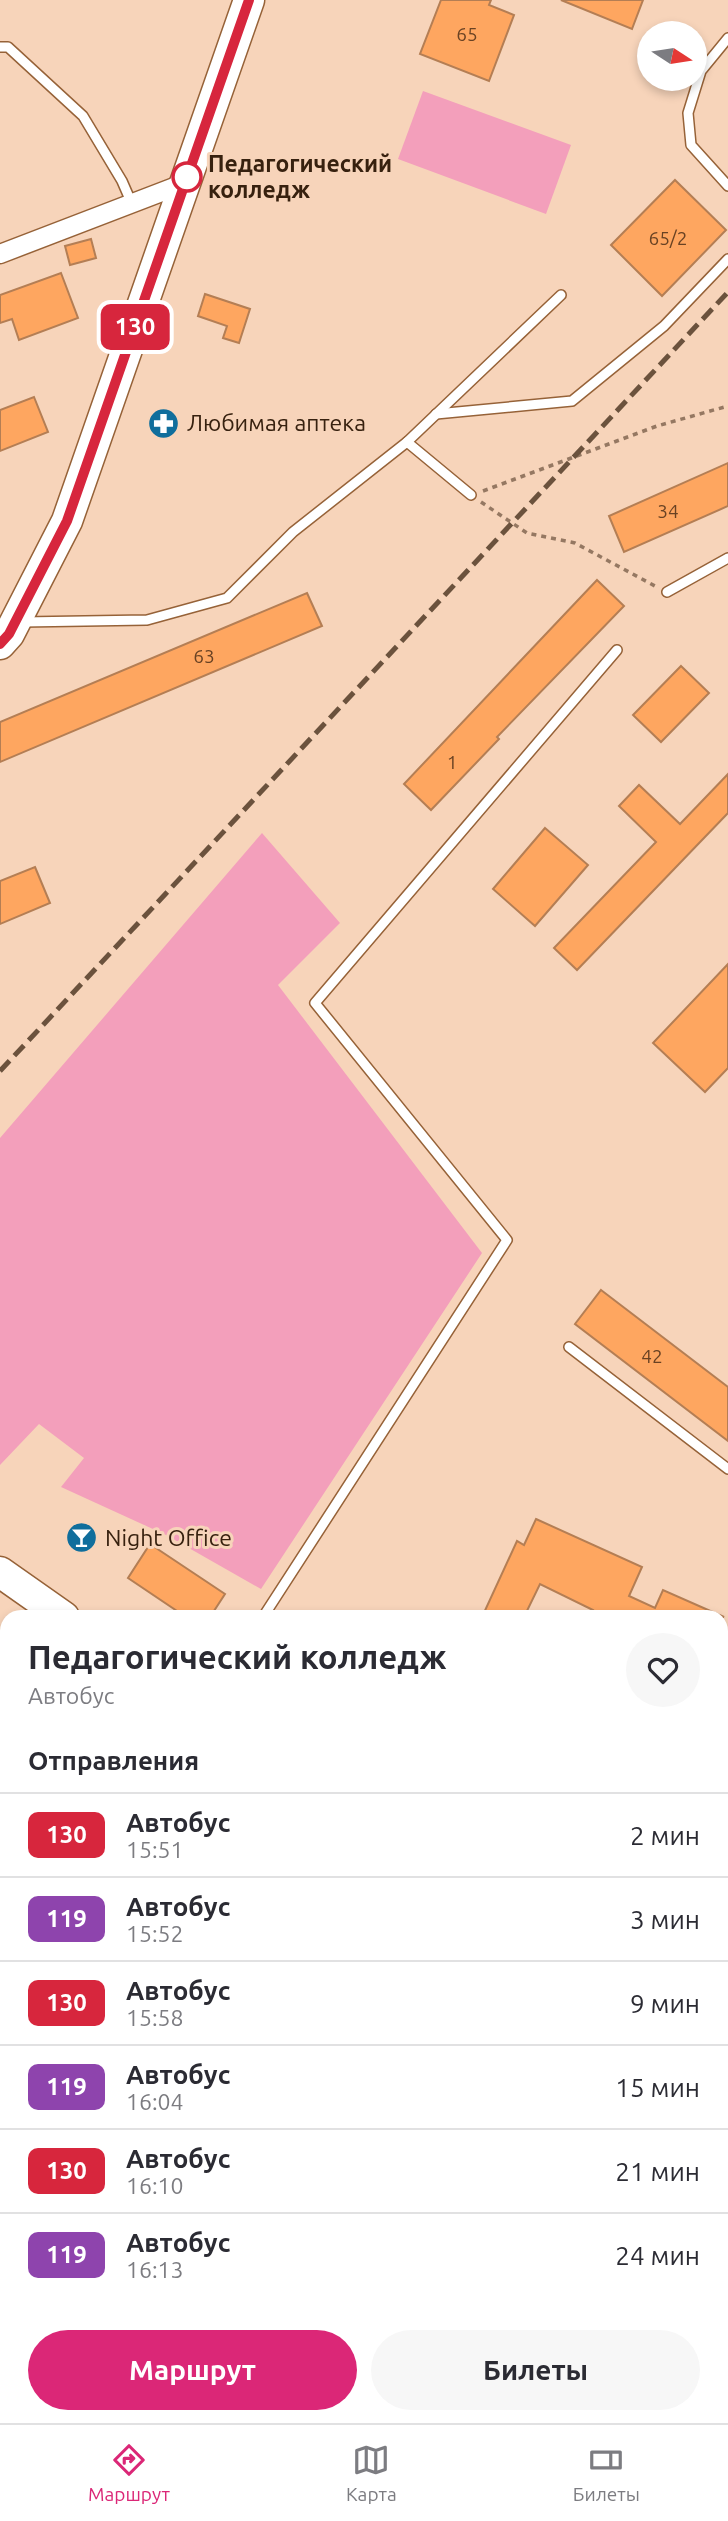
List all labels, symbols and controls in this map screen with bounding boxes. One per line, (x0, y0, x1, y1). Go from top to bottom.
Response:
north arrow (637, 21, 707, 91)
map controls (637, 21, 707, 91)
house number: 65 (456, 23, 478, 45)
place label: Педагогический колледж (208, 151, 392, 202)
marker: Педагогический колледж (172, 162, 202, 192)
house number: 65/2 (648, 227, 688, 249)
line badge: 130 (95, 304, 175, 350)
text: 130 (115, 313, 155, 340)
pharmacy icon: Любимая аптека (147, 406, 181, 440)
place label: Любимая аптека (187, 410, 366, 435)
house number: 34 (657, 500, 679, 522)
house number: 63 (193, 645, 215, 667)
house number: 1 (447, 751, 457, 773)
house number: 42 (641, 1345, 663, 1367)
bar icon: Night Office (65, 1521, 99, 1555)
place label: Night Office (105, 1525, 232, 1550)
button: heart (626, 1633, 700, 1707)
text: Педагогический колледж (28, 1638, 447, 1675)
text: Автобус (28, 1683, 115, 1708)
text: Отправления (28, 1746, 199, 1775)
text: Автобус (126, 1808, 230, 1837)
text: 130 (46, 1821, 87, 1848)
text: 2 мин (630, 1821, 700, 1850)
text: 15:51 (126, 1837, 184, 1862)
text: Автобус (126, 1892, 230, 1921)
text: 119 (46, 1905, 87, 1932)
text: 3 мин (630, 1905, 700, 1934)
text: 15:52 (126, 1921, 184, 1946)
text: Автобус (126, 1976, 230, 2005)
text: 130 (46, 1989, 87, 2016)
text: 9 мин (630, 1989, 700, 2018)
text: 15:58 (126, 2005, 184, 2030)
text: Автобус (126, 2060, 230, 2089)
text: 119 (46, 2073, 87, 2100)
text: 15 мин (615, 2073, 700, 2102)
text: 16:04 (126, 2089, 184, 2114)
text: Автобус (126, 2144, 230, 2173)
text: 130 (46, 2157, 87, 2184)
text: 21 мин (615, 2157, 700, 2186)
text: 16:10 (126, 2173, 184, 2198)
text: Автобус (126, 2228, 230, 2257)
text: 119 (46, 2241, 87, 2268)
text: 24 мин (615, 2241, 700, 2270)
text: 16:13 (126, 2257, 184, 2282)
button: Маршрут (28, 2330, 357, 2410)
button: Билеты (371, 2330, 700, 2410)
tab: Маршрут (88, 2441, 170, 2505)
tab: Карта (346, 2441, 397, 2505)
tab: Билеты (573, 2441, 640, 2505)

